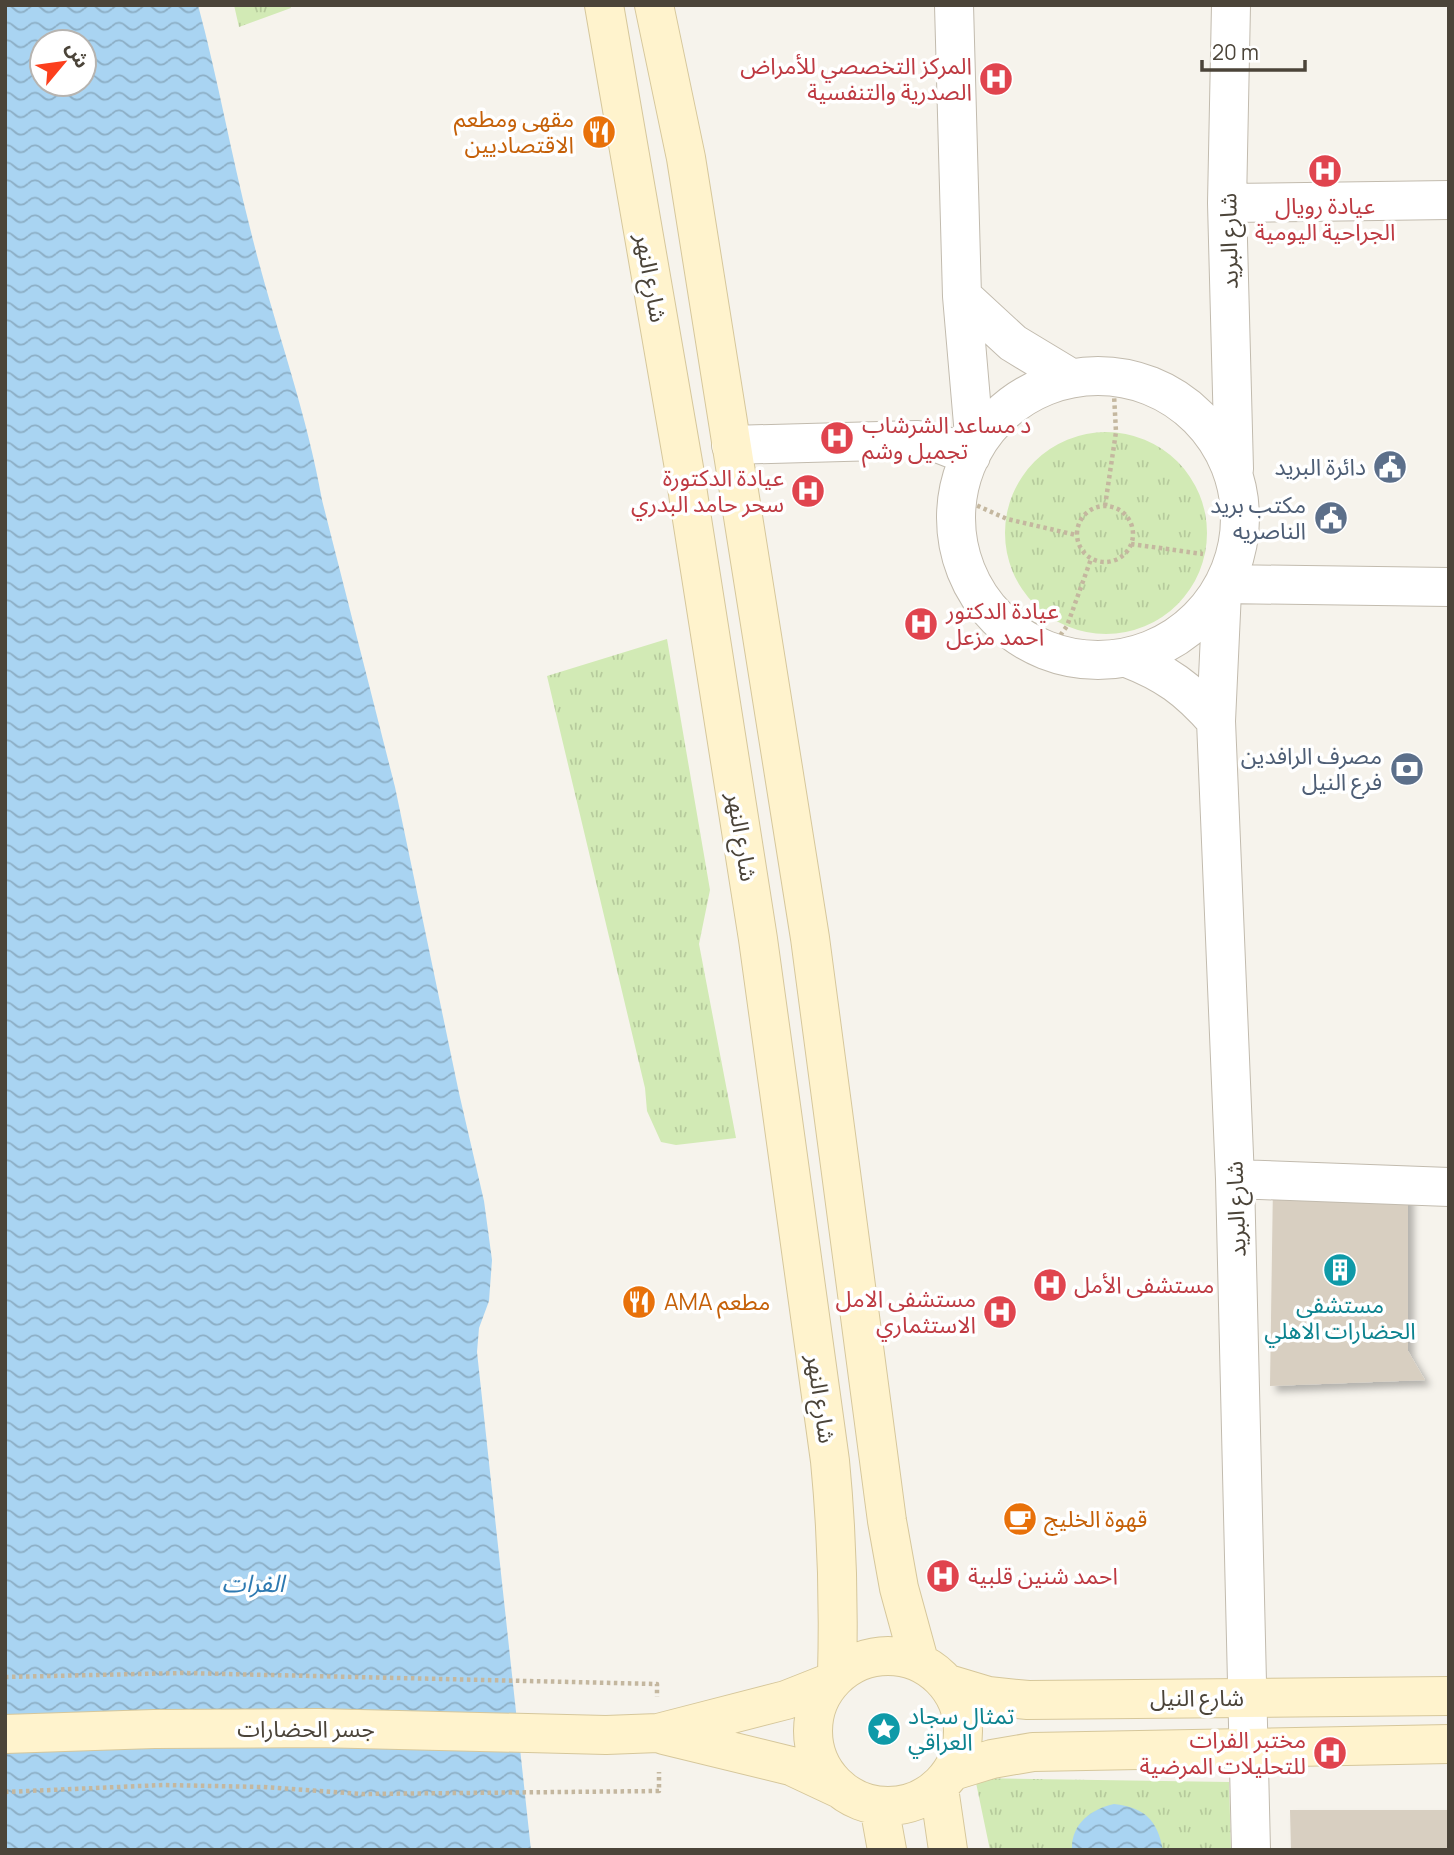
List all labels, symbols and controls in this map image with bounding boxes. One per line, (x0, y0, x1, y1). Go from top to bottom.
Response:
north arrow (28, 28, 98, 98)
scale bar (1202, 28, 1305, 72)
text: ش (60, 37, 96, 72)
text: 20 m (1212, 38, 1259, 66)
place label: المركز التخصصي للأمراض الصدرية والتنفسية (740, 49, 972, 107)
hospital icon: المركز التخصصي للأمراض الصدرية والتنفسية (977, 60, 1015, 98)
place label: مقهى ومطعم الاقتصاديين (454, 102, 574, 160)
restaurant icon: مقهى ومطعم الاقتصاديين (580, 113, 618, 151)
hospital icon: عيادة رويال الجراحية اليومية (1306, 152, 1344, 190)
place label: عيادة رويال الجراحية اليومية (1255, 189, 1395, 247)
street label: شارع البريد (1211, 193, 1247, 289)
street label: شارع النهر (626, 230, 676, 325)
place label: د مساعد الشرشاب تجميل وشم (862, 408, 1031, 468)
hospital icon: د مساعد الشرشاب تجميل وشم (818, 419, 856, 457)
public building icon: دائرة البريد (1371, 448, 1409, 486)
place label: دائرة البريد (1274, 450, 1366, 482)
place label: عيادة الدكتورة سحر حامد البدري (631, 461, 784, 521)
hospital icon: عيادة الدكتورة سحر حامد البدري (789, 472, 827, 510)
place label: مكتب بريد الناصريه (1210, 488, 1306, 546)
public building icon: مكتب بريد الناصريه (1312, 499, 1350, 537)
place label: عيادة الدكتور احمد مزعل (945, 594, 1059, 652)
hospital icon: عيادة الدكتور احمد مزعل (902, 605, 940, 643)
place label: مصرف الرافدين فرع النيل (1241, 739, 1382, 799)
bank icon: مصرف الرافدين فرع النيل (1388, 750, 1426, 788)
street label: شارع النهر (718, 789, 766, 884)
street label: شارع البريد (1217, 1160, 1255, 1258)
building icon: مستشفى الحضارات الاهلي (1321, 1251, 1359, 1289)
hospital icon: مستشفى الأمل (1031, 1266, 1069, 1304)
place label: مستشفى الأمل (1074, 1268, 1214, 1300)
place label: مستشفى الامل الاستثماري (836, 1282, 976, 1342)
restaurant icon: AMA مطعم (620, 1283, 658, 1321)
place label: AMA مطعم (664, 1285, 770, 1319)
place label: مستشفى الحضارات الاهلي (1264, 1288, 1416, 1348)
hospital icon: مستشفى الامل الاستثماري (981, 1293, 1019, 1331)
street label: شارع النهر (798, 1351, 844, 1446)
cafe icon: قهوة الخليج (1001, 1500, 1039, 1538)
place label: قهوة الخليج (1044, 1502, 1147, 1536)
hospital icon: احمد شنين قلبية (924, 1557, 962, 1595)
place label: احمد شنين قلبية (968, 1559, 1118, 1591)
water label: الفرات (222, 1566, 286, 1599)
street label: شارع النيل (1150, 1681, 1244, 1715)
place label: تمثال سجاد العراقي (908, 1699, 1015, 1759)
place icon: تمثال سجاد العراقي (865, 1710, 903, 1748)
street label: جسر الحضارات (237, 1712, 375, 1744)
place label: مختبر الفرات للتحليلات المرضية (1140, 1723, 1306, 1781)
hospital icon: مختبر الفرات للتحليلات المرضية (1311, 1734, 1349, 1772)

